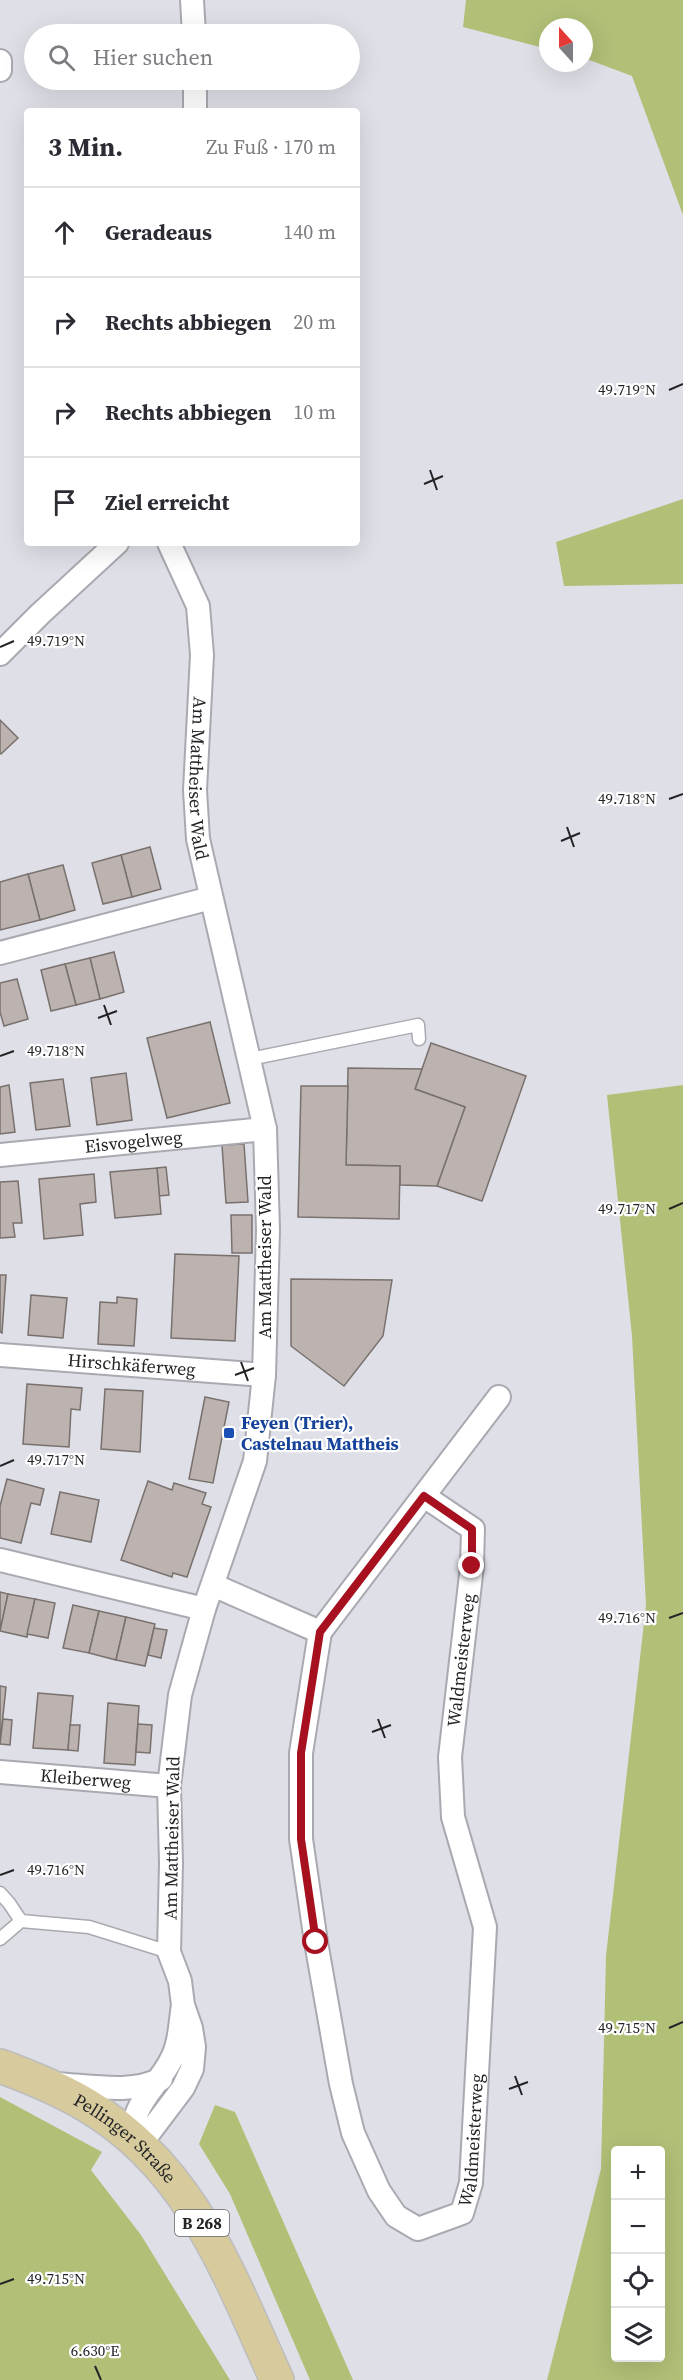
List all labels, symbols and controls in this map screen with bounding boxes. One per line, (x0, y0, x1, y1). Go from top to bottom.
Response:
north arrow (539, 18, 593, 72)
search box (24, 24, 360, 90)
icon: search (45, 41, 78, 74)
text: Hier suchen (93, 42, 213, 72)
text: 3 Min. (48, 129, 123, 165)
text: Zu Fuß · 170 m (206, 133, 336, 161)
icon: ahead (48, 216, 81, 249)
text: Geradeaus (105, 217, 212, 247)
text: 140 m (283, 218, 336, 246)
icon: right (48, 306, 81, 339)
text: Rechts abbiegen (105, 307, 272, 337)
text: 20 m (293, 308, 336, 336)
text: 49.719°N (598, 379, 656, 400)
icon: right (48, 396, 81, 429)
text: Rechts abbiegen (105, 397, 272, 427)
text: 10 m (293, 398, 336, 426)
icon: arrive (48, 486, 81, 519)
text: Ziel erreicht (105, 487, 229, 517)
text: 49.719°N (27, 630, 85, 651)
street label: Am Mattheiser Wald (183, 696, 215, 862)
text: 49.718°N (598, 788, 656, 809)
text: 49.718°N (27, 1040, 85, 1061)
street label: Eisvogelweg (83, 1124, 183, 1159)
street label: Am Mattheiser Wald (252, 1175, 277, 1339)
text: 49.717°N (598, 1198, 656, 1219)
street label: Hirschkäferweg (67, 1347, 197, 1382)
place label: Feyen (Trier), Castelnau Mattheis (241, 1410, 399, 1456)
marker: Feyen (Trier), Castelnau Mattheis (222, 1426, 236, 1440)
text: 49.717°N (27, 1449, 85, 1470)
route end (458, 1552, 484, 1578)
street label: Waldmeisterweg (441, 1592, 481, 1728)
text: 49.716°N (598, 1607, 656, 1628)
street label: Am Mattheiser Wald (158, 1756, 185, 1920)
street label: Kleiberweg (39, 1762, 132, 1795)
text: 49.716°N (27, 1859, 85, 1880)
route start (302, 1928, 328, 1954)
text: 49.715°N (598, 2017, 656, 2038)
street label: Waldmeisterweg (451, 2073, 489, 2210)
street label: Pellinger Straße (69, 2087, 182, 2188)
map controls (611, 2146, 665, 2362)
button: + (611, 2146, 665, 2200)
button: − (611, 2200, 665, 2254)
road number: B 268 (175, 2210, 229, 2236)
button: locate (611, 2254, 665, 2308)
text: 49.715°N (27, 2268, 85, 2289)
button: layers (611, 2308, 665, 2362)
text: 6.630°E (71, 2340, 119, 2361)

